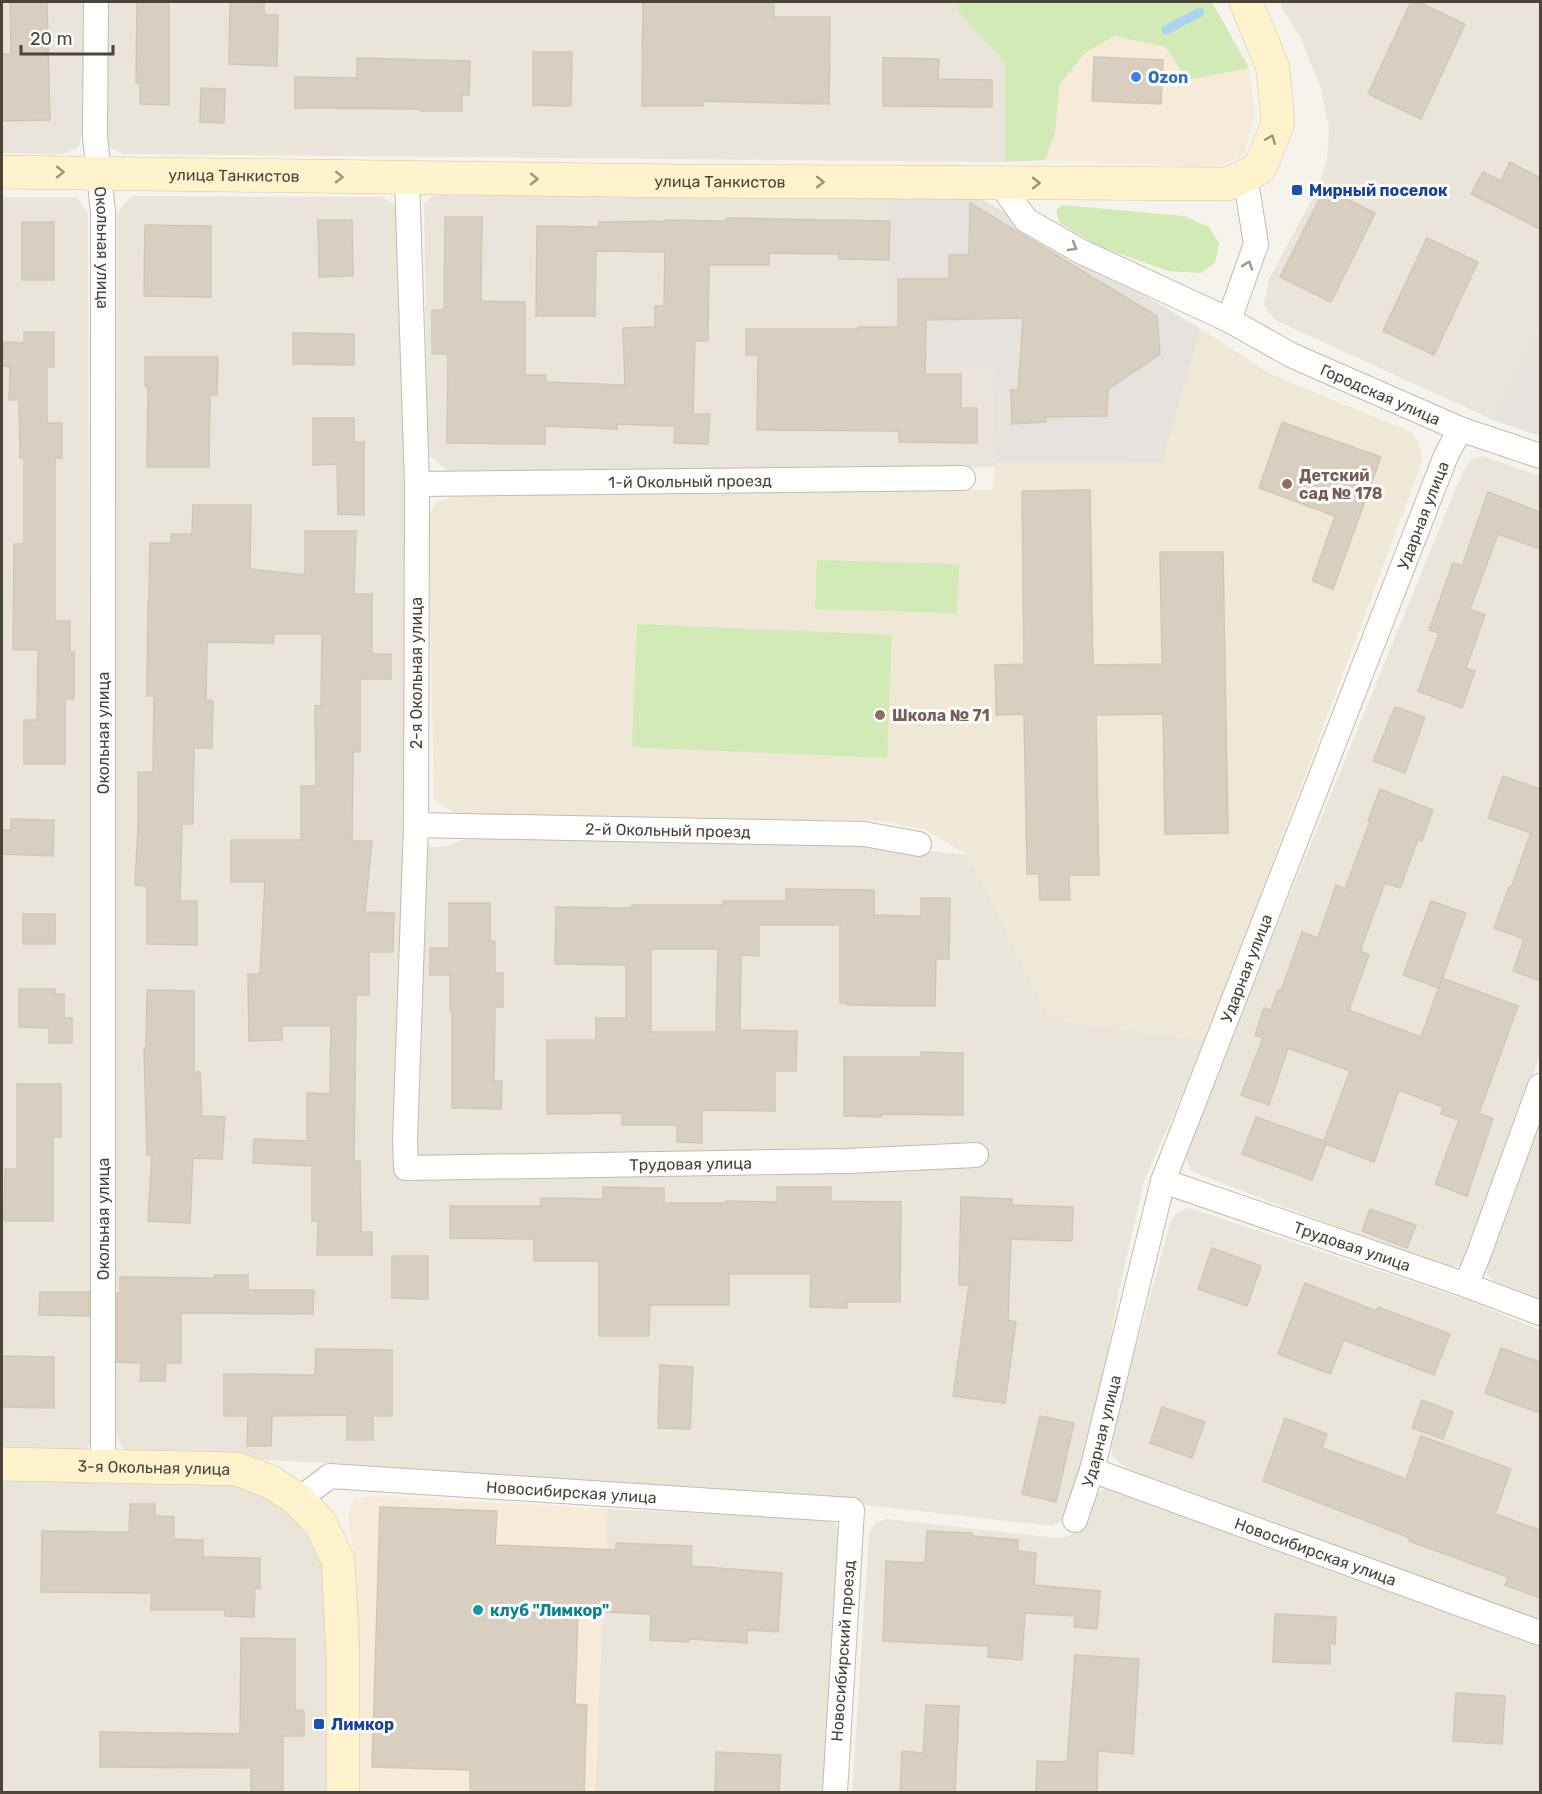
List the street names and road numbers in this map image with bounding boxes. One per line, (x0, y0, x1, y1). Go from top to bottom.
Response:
street label: улица Танкистов (168, 165, 300, 185)
street label: улица Танкистов (654, 171, 786, 191)
street label: Окольная улица (91, 185, 113, 309)
street label: Городская улица (1318, 360, 1443, 429)
street label: Ударная улица (1393, 458, 1452, 572)
street label: 1-й Окольный проезд (608, 471, 772, 491)
street label: 2-я Окольная улица (407, 597, 426, 749)
street label: Окольная улица (94, 672, 113, 794)
street label: 2-й Окольный проезд (585, 819, 751, 841)
street label: Ударная улица (1216, 911, 1276, 1025)
street label: Трудовая улица (629, 1153, 752, 1174)
street label: Окольная улица (94, 1158, 113, 1280)
street label: Трудовая улица (1291, 1217, 1413, 1275)
street label: Ударная улица (1077, 1373, 1125, 1489)
street label: 3-я Окольная улица (77, 1456, 231, 1478)
street label: Новосибирская улица (486, 1477, 657, 1507)
street label: Новосибирская улица (1232, 1513, 1399, 1590)
street label: Новосибирский проезд (827, 1559, 859, 1742)

